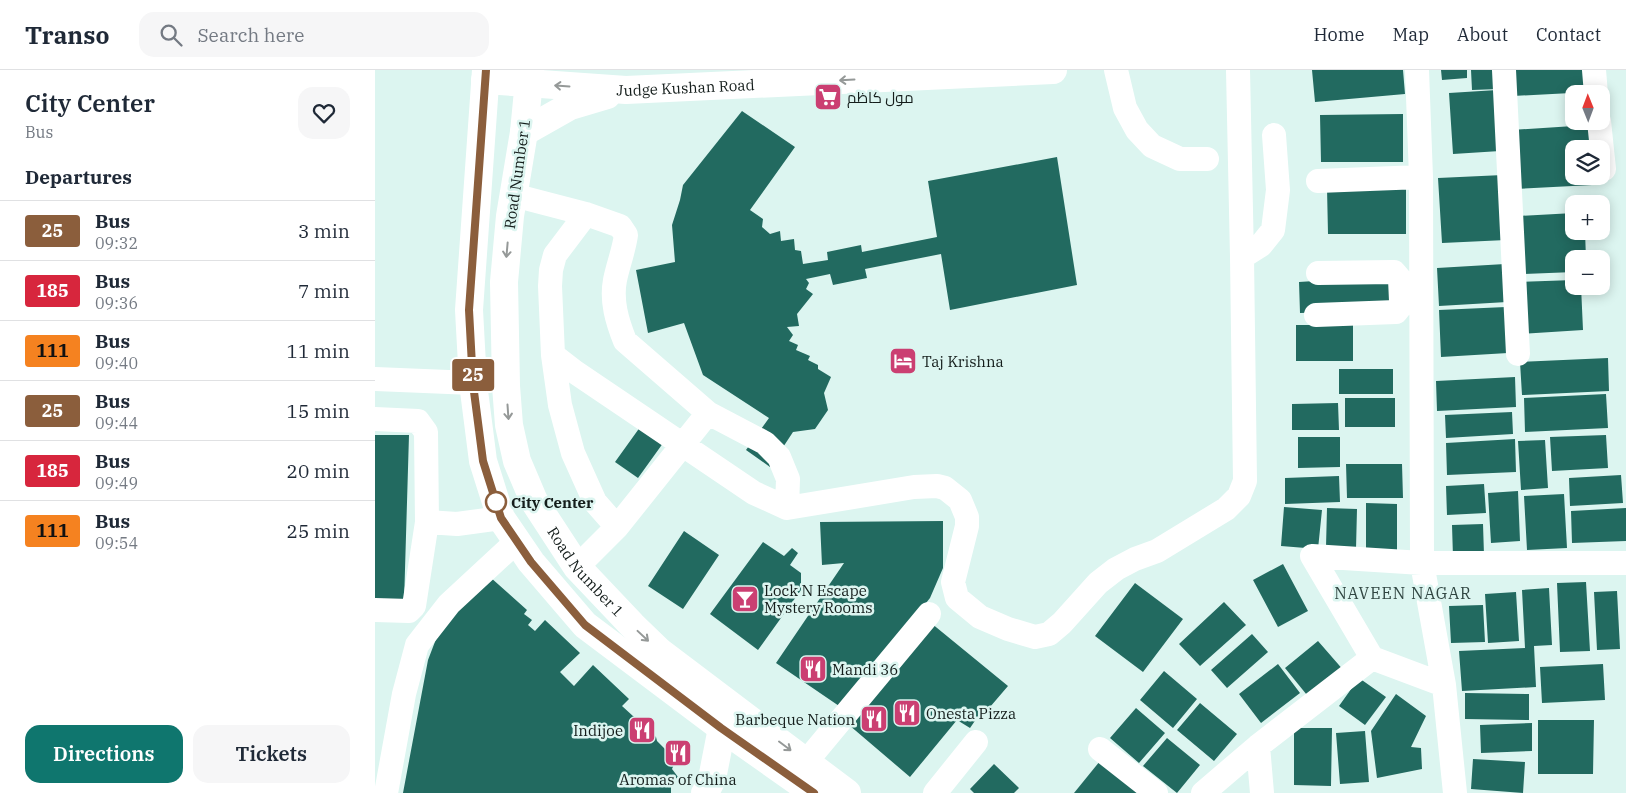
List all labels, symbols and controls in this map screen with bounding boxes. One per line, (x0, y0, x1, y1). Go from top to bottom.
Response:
search box (139, 12, 489, 57)
text: Transo (25, 19, 109, 51)
icon: search (157, 21, 185, 49)
text: Search here (197, 23, 304, 47)
text: Home (1313, 23, 1365, 46)
text: Map (1393, 23, 1429, 46)
text: About (1457, 23, 1508, 46)
text: Contact (1536, 23, 1601, 46)
street label: Judge Kushan Road (616, 74, 755, 100)
one-way arrow (839, 75, 855, 84)
one-way arrow (555, 81, 571, 90)
supermarket icon: مول كاظم (813, 82, 843, 112)
north arrow (1565, 85, 1610, 130)
map controls (1565, 85, 1610, 295)
text: City Center (25, 87, 155, 119)
button: heart (298, 87, 350, 139)
place label: مول كاظم (847, 88, 914, 108)
street label: Road Number 1 (500, 118, 534, 230)
text: Bus (25, 122, 53, 142)
button: layers (1565, 140, 1610, 185)
text: Departures (25, 165, 132, 189)
button: + (1565, 195, 1610, 240)
text: Bus (95, 209, 130, 233)
text: 25 (42, 219, 63, 242)
text: 3 min (298, 219, 350, 243)
text: 09:32 (95, 233, 138, 253)
one-way arrow (502, 241, 511, 257)
button: − (1565, 250, 1610, 295)
text: Bus (95, 269, 130, 293)
text: 185 (36, 279, 69, 302)
text: 7 min (298, 279, 350, 303)
text: 09:36 (95, 293, 138, 313)
text: Bus (95, 329, 130, 353)
text: 111 (36, 339, 69, 362)
text: 11 min (287, 339, 350, 363)
hotel icon: Taj Krishna (888, 346, 918, 376)
place label: Taj Krishna (922, 352, 1004, 371)
text: 09:40 (95, 353, 138, 373)
line badge: 25 (451, 359, 495, 391)
text: 25 (462, 363, 484, 386)
text: Bus (95, 389, 130, 413)
text: 25 (42, 399, 63, 422)
text: 15 min (287, 399, 350, 423)
one-way arrow (503, 404, 513, 420)
text: 09:44 (95, 413, 138, 433)
text: Bus (95, 449, 130, 473)
text: 185 (36, 459, 69, 482)
text: 20 min (287, 459, 350, 483)
text: 09:49 (95, 473, 138, 493)
marker: City Center (485, 491, 507, 513)
place label: City Center (511, 493, 594, 512)
text: Bus (95, 509, 130, 533)
text: 111 (36, 519, 69, 542)
text: 25 min (287, 519, 350, 543)
street label: Road Number 1 (544, 523, 628, 620)
text: 09:54 (95, 533, 138, 553)
place label: Lock N Escape Mystery Rooms (764, 581, 873, 617)
district label: NAVEEN NAGAR (1334, 583, 1472, 603)
bar icon: Lock N Escape Mystery Rooms (730, 584, 760, 614)
one-way arrow (637, 630, 649, 642)
restaurant icon: Mandi 36 (798, 654, 828, 684)
place label: Mandi 36 (832, 660, 898, 679)
restaurant icon: Onesta Pizza (892, 698, 922, 728)
restaurant icon: Barbeque Nation (859, 704, 889, 734)
place label: Onesta Pizza (926, 704, 1016, 723)
place label: Barbeque Nation (735, 710, 855, 729)
restaurant icon: Indijoe (627, 715, 657, 745)
place label: Indijoe (573, 721, 623, 740)
button: Directions (25, 725, 183, 783)
button: Tickets (193, 725, 350, 783)
restaurant icon: Aromas of China (663, 738, 693, 768)
one-way arrow (778, 741, 792, 751)
place label: Aromas of China (619, 770, 737, 789)

